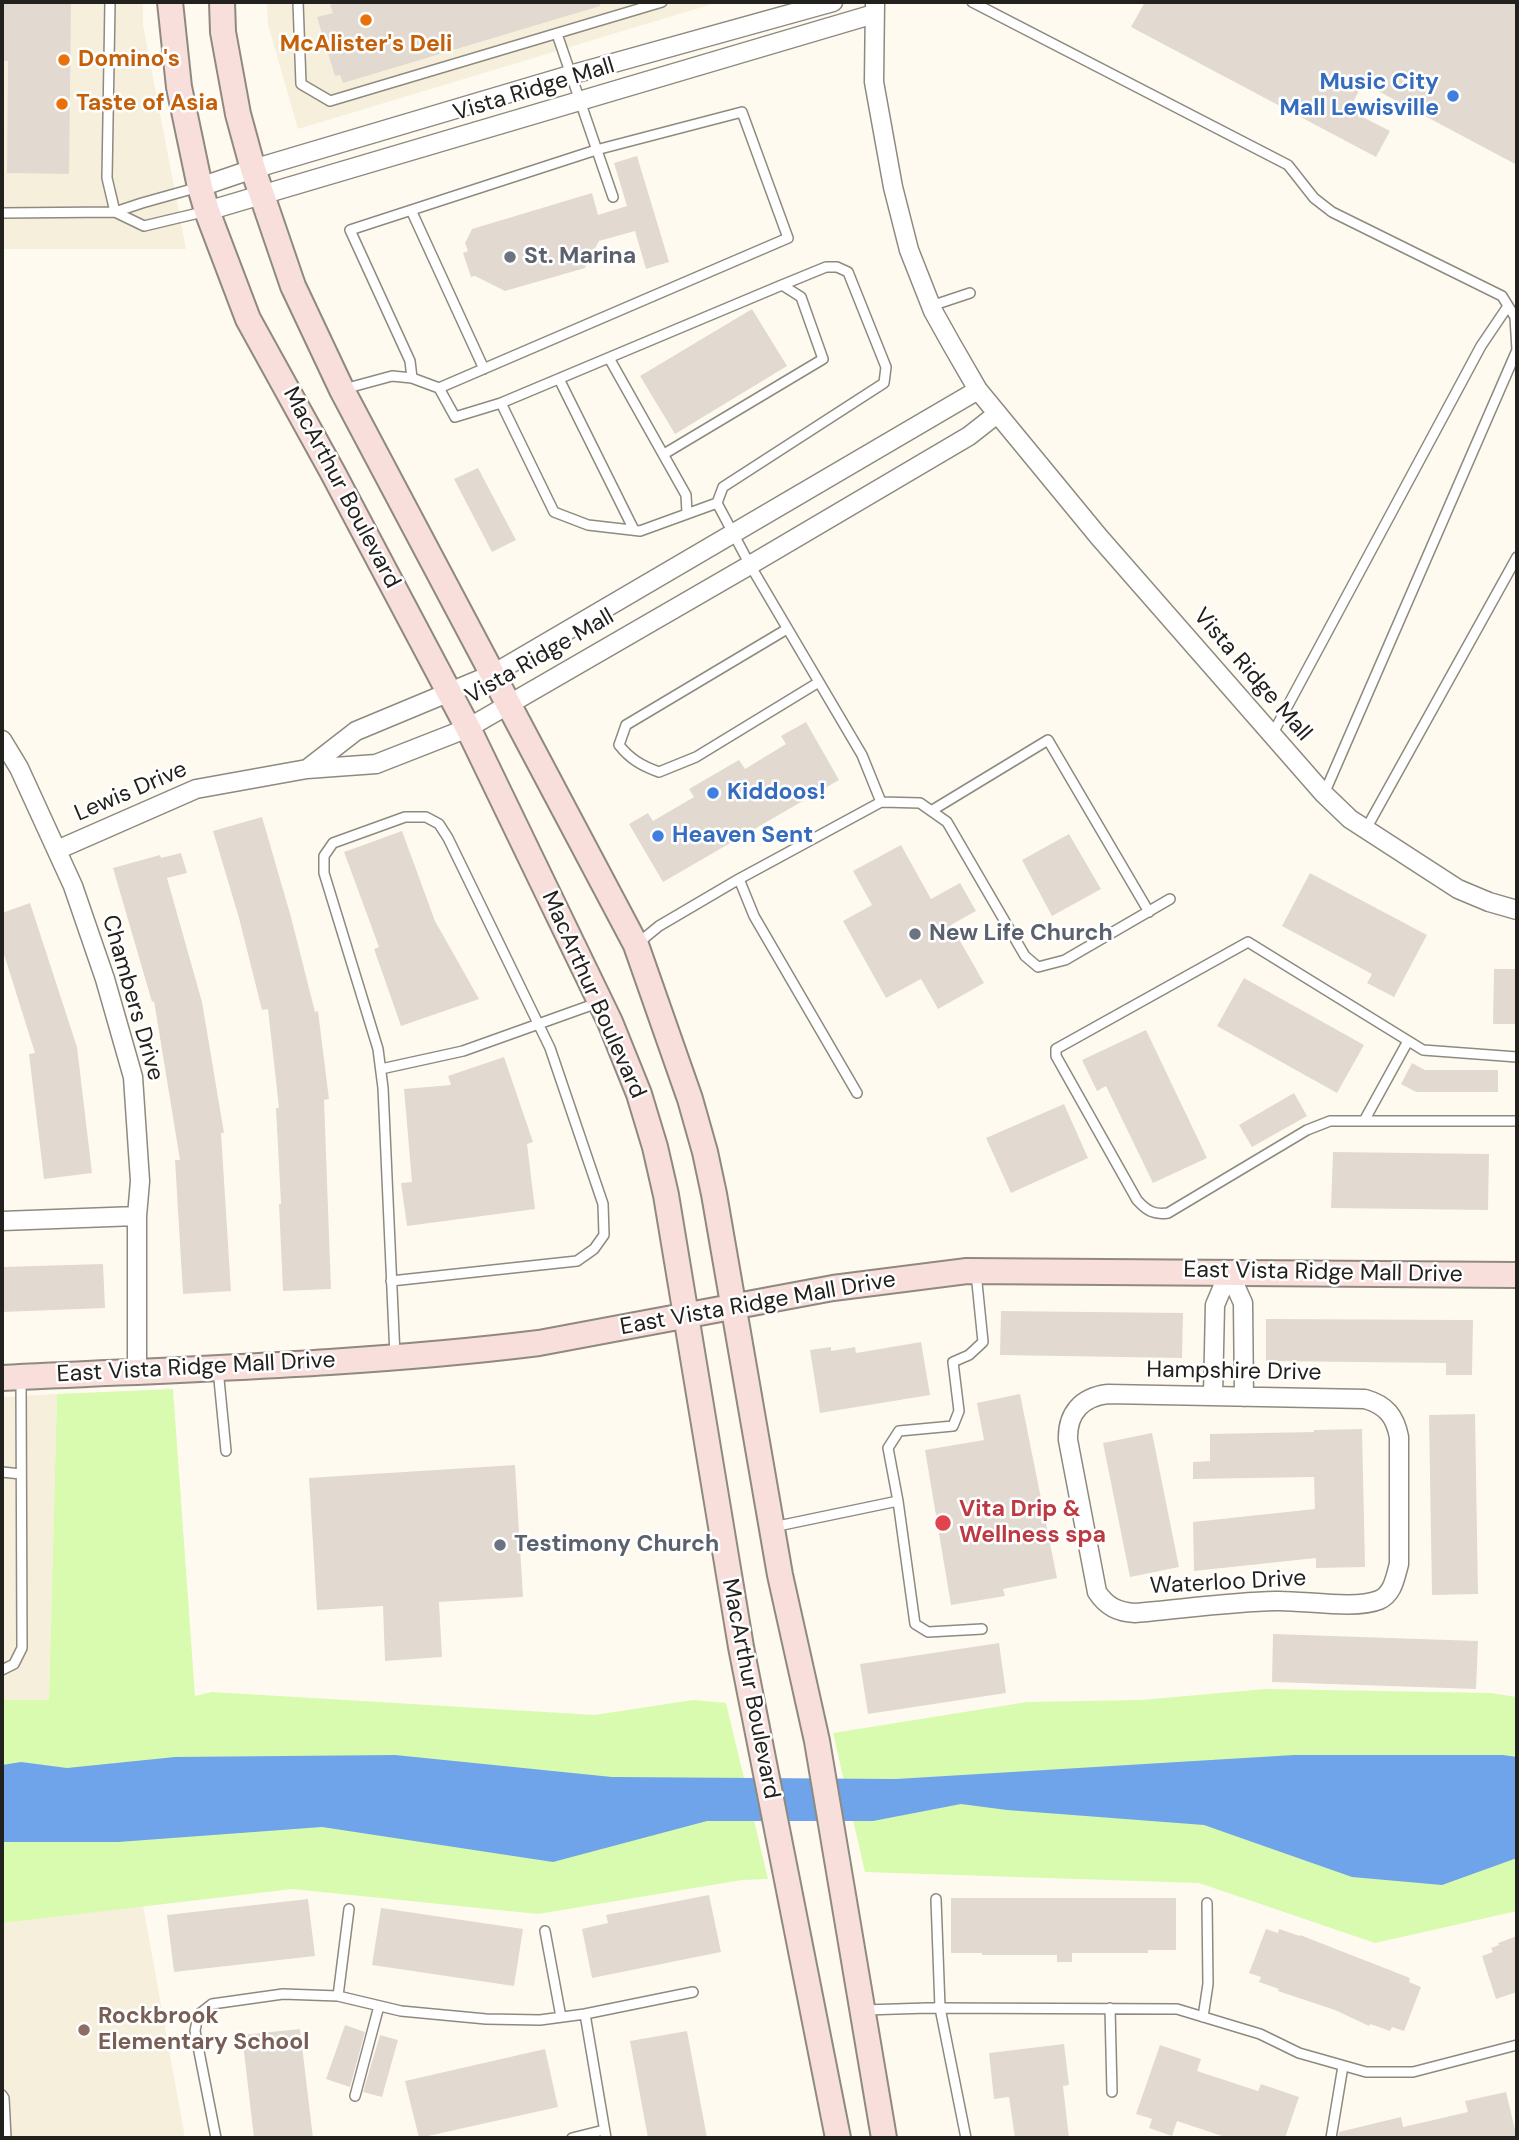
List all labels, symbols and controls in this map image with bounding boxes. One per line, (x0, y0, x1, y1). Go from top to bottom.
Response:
marker: McAlister's Deli (358, 12, 374, 28)
place label: McAlister's Deli (280, 31, 452, 59)
place label: Domino's (78, 46, 180, 74)
marker: Domino's (56, 52, 72, 68)
street label: Vista Ridge Mall (450, 52, 618, 128)
place label: Music City Mall Lewisville (1279, 69, 1439, 123)
marker: Music City Mall Lewisville (1445, 88, 1461, 104)
place label: Taste of Asia (76, 90, 218, 118)
marker: Taste of Asia (54, 96, 70, 112)
place label: St. Marina (524, 243, 636, 271)
marker: St. Marina (502, 249, 518, 265)
street label: MacArthur Boulevard (276, 383, 406, 593)
street label: Vista Ridge Mall (461, 603, 619, 711)
street label: Vista Ridge Mall (1187, 603, 1317, 747)
street label: Lewis Drive (71, 756, 191, 828)
place label: Kiddoos! (727, 779, 826, 807)
marker: Kiddoos! (705, 785, 721, 801)
place label: Heaven Sent (672, 822, 813, 850)
marker: Heaven Sent (650, 828, 666, 844)
street label: MacArthur Boulevard (535, 887, 651, 1103)
street label: Chambers Drive (95, 912, 169, 1084)
place label: New Life Church (929, 920, 1113, 948)
marker: New Life Church (907, 926, 923, 942)
street label: East Vista Ridge Mall Drive (1183, 1257, 1463, 1289)
street label: East Vista Ridge Mall Drive (618, 1266, 898, 1342)
street label: East Vista Ridge Mall Drive (56, 1347, 336, 1389)
street label: Hampshire Drive (1146, 1357, 1322, 1387)
place label: Vita Drip & Wellness spa (959, 1496, 1106, 1550)
marker: Vita Drip & Wellness spa (933, 1513, 953, 1533)
place label: Testimony Church (514, 1531, 719, 1559)
marker: Testimony Church (492, 1537, 508, 1553)
street label: Waterloo Drive (1149, 1565, 1307, 1601)
street label: MacArthur Boulevard (715, 1577, 785, 1801)
place label: Rockbrook Elementary School (98, 2003, 309, 2057)
marker: Rockbrook Elementary School (76, 2022, 92, 2038)

